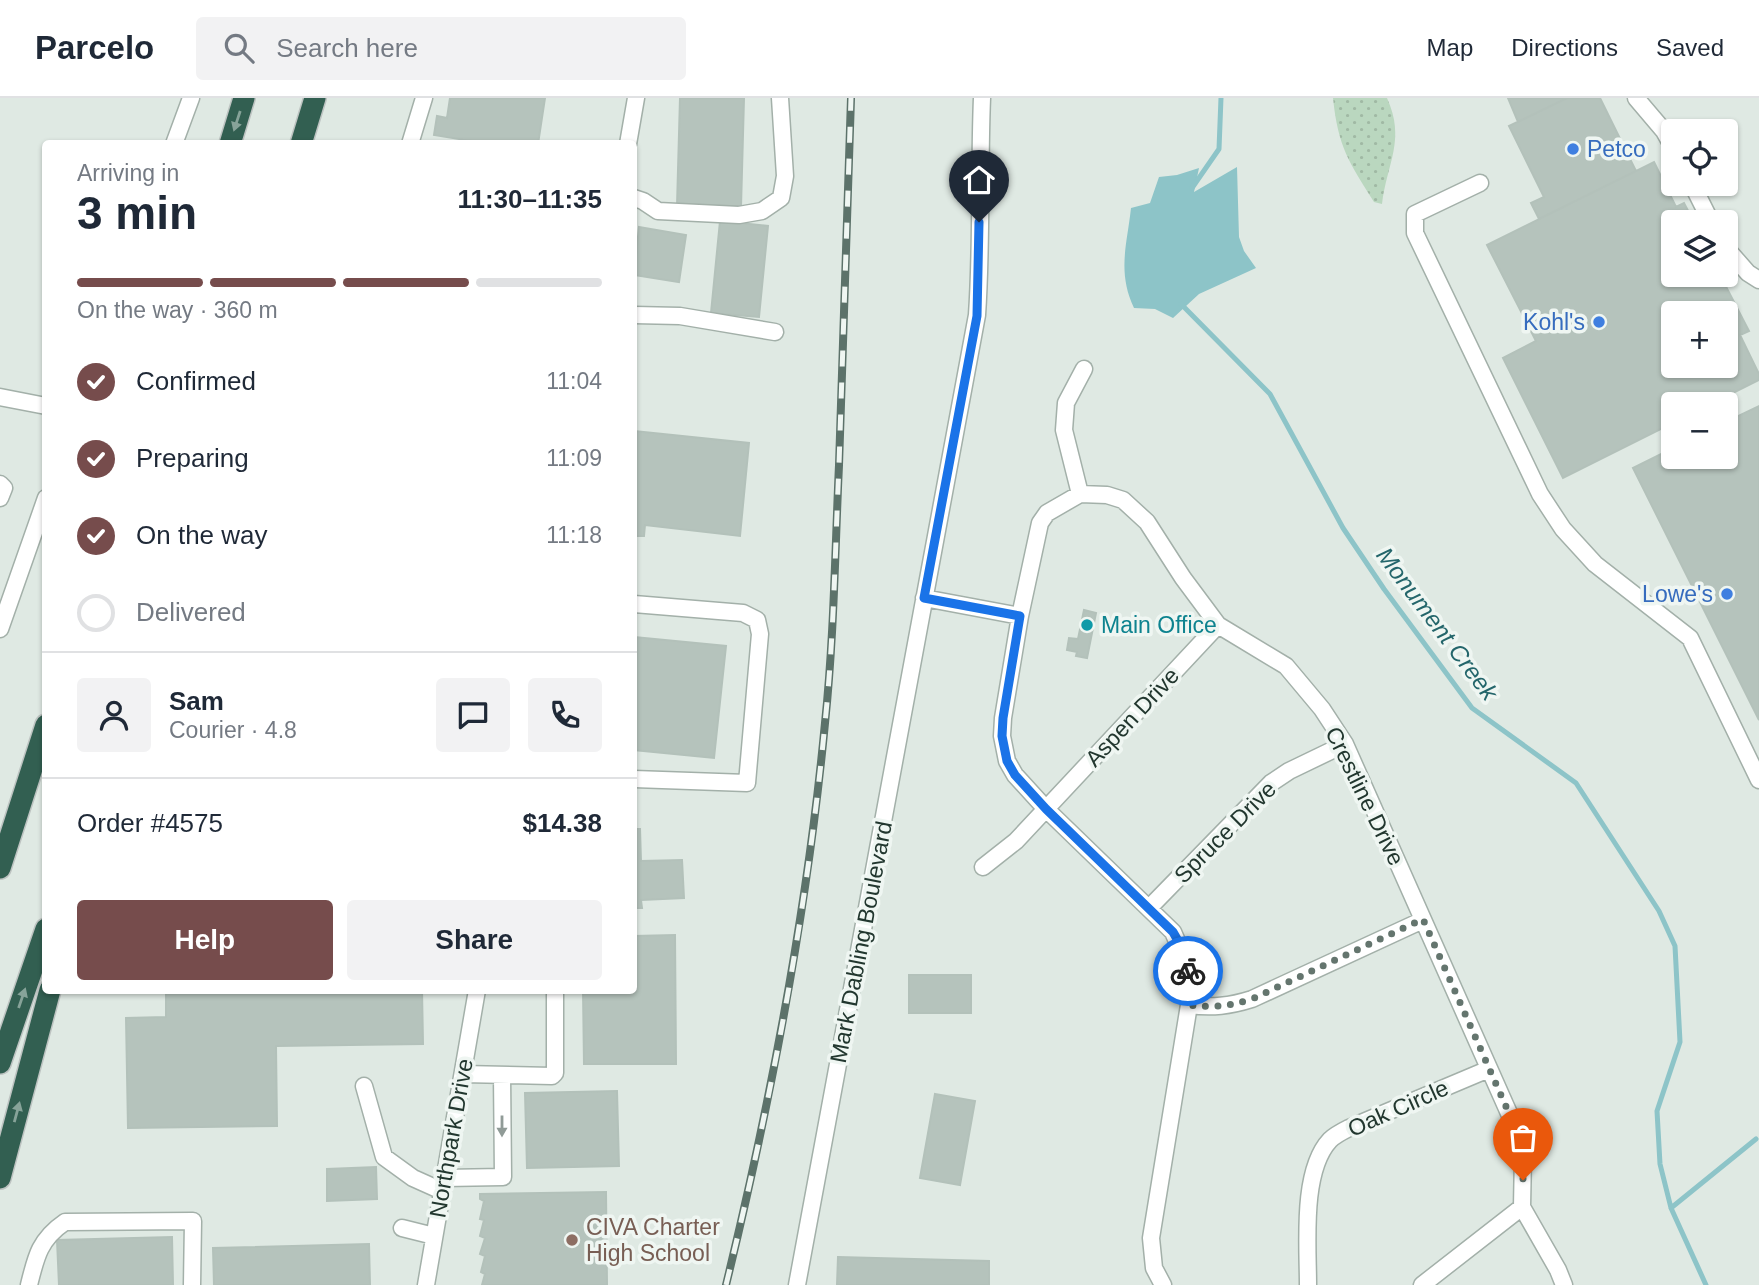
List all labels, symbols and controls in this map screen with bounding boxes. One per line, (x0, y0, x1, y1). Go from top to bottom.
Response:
search box (196, 17, 686, 80)
text: Parcelo (35, 29, 154, 66)
icon: search (220, 29, 258, 67)
text: Search here (276, 33, 418, 63)
text: Map (1427, 34, 1473, 61)
text: Directions (1511, 34, 1618, 61)
text: Saved (1656, 34, 1724, 61)
one-way arrow (231, 110, 242, 131)
map controls (1661, 119, 1738, 469)
button: locate (1661, 119, 1738, 196)
place label: Petco (1587, 136, 1646, 162)
marker: Petco (1565, 141, 1581, 157)
pin (949, 150, 1009, 222)
text: Arriving in (77, 160, 179, 186)
icon: home (960, 161, 998, 199)
text: 11:30–11:35 (457, 184, 602, 214)
text: 3 min (77, 187, 197, 239)
button: layers (1661, 210, 1738, 287)
text: On the way · 360 m (77, 297, 278, 323)
button: + (1661, 301, 1738, 378)
place label: Kohl's (1523, 309, 1585, 335)
marker: Kohl's (1591, 314, 1607, 330)
icon: check (77, 363, 115, 401)
text: Confirmed (136, 366, 256, 396)
text: 11:04 (546, 368, 602, 394)
button: − (1661, 392, 1738, 469)
icon: check (77, 440, 115, 478)
text: Preparing (136, 443, 249, 473)
text: 11:09 (546, 445, 602, 471)
icon: check (77, 517, 115, 555)
text: On the way (136, 520, 268, 550)
text: 11:18 (546, 522, 602, 548)
water label: Monument Creek (1371, 542, 1505, 707)
place label: Lowe's (1642, 581, 1713, 607)
marker: Lowe's (1719, 586, 1735, 602)
text: Delivered (136, 597, 246, 627)
place label: Main Office (1101, 612, 1217, 638)
marker: Main Office (1079, 617, 1095, 633)
street label: Aspen Drive (1080, 662, 1184, 772)
button: person (77, 678, 151, 752)
button: chat (436, 678, 510, 752)
button: phone (528, 678, 602, 752)
text: Sam (169, 686, 224, 716)
text: Courier · 4.8 (169, 717, 297, 743)
street label: Crestline Drive (1320, 723, 1410, 869)
street label: Spruce Drive (1169, 776, 1281, 888)
text: Order #4575 (77, 808, 223, 838)
text: $14.38 (522, 808, 602, 838)
street label: Mark Dabling Boulevard (825, 819, 897, 1065)
button: Help (77, 900, 333, 980)
button: Share (347, 900, 602, 980)
courier (1153, 936, 1223, 1006)
icon: bike (1169, 952, 1207, 990)
one-way arrow (17, 988, 28, 1009)
street label: Northpark Drive (424, 1056, 478, 1220)
street label: Oak Circle (1344, 1074, 1452, 1142)
one-way arrow (12, 1101, 23, 1123)
pin (1493, 1108, 1553, 1180)
one-way arrow (496, 1115, 508, 1137)
icon: bag (1504, 1119, 1542, 1157)
place label: CIVA Charter High School (586, 1214, 720, 1266)
marker: CIVA Charter High School (564, 1232, 580, 1248)

